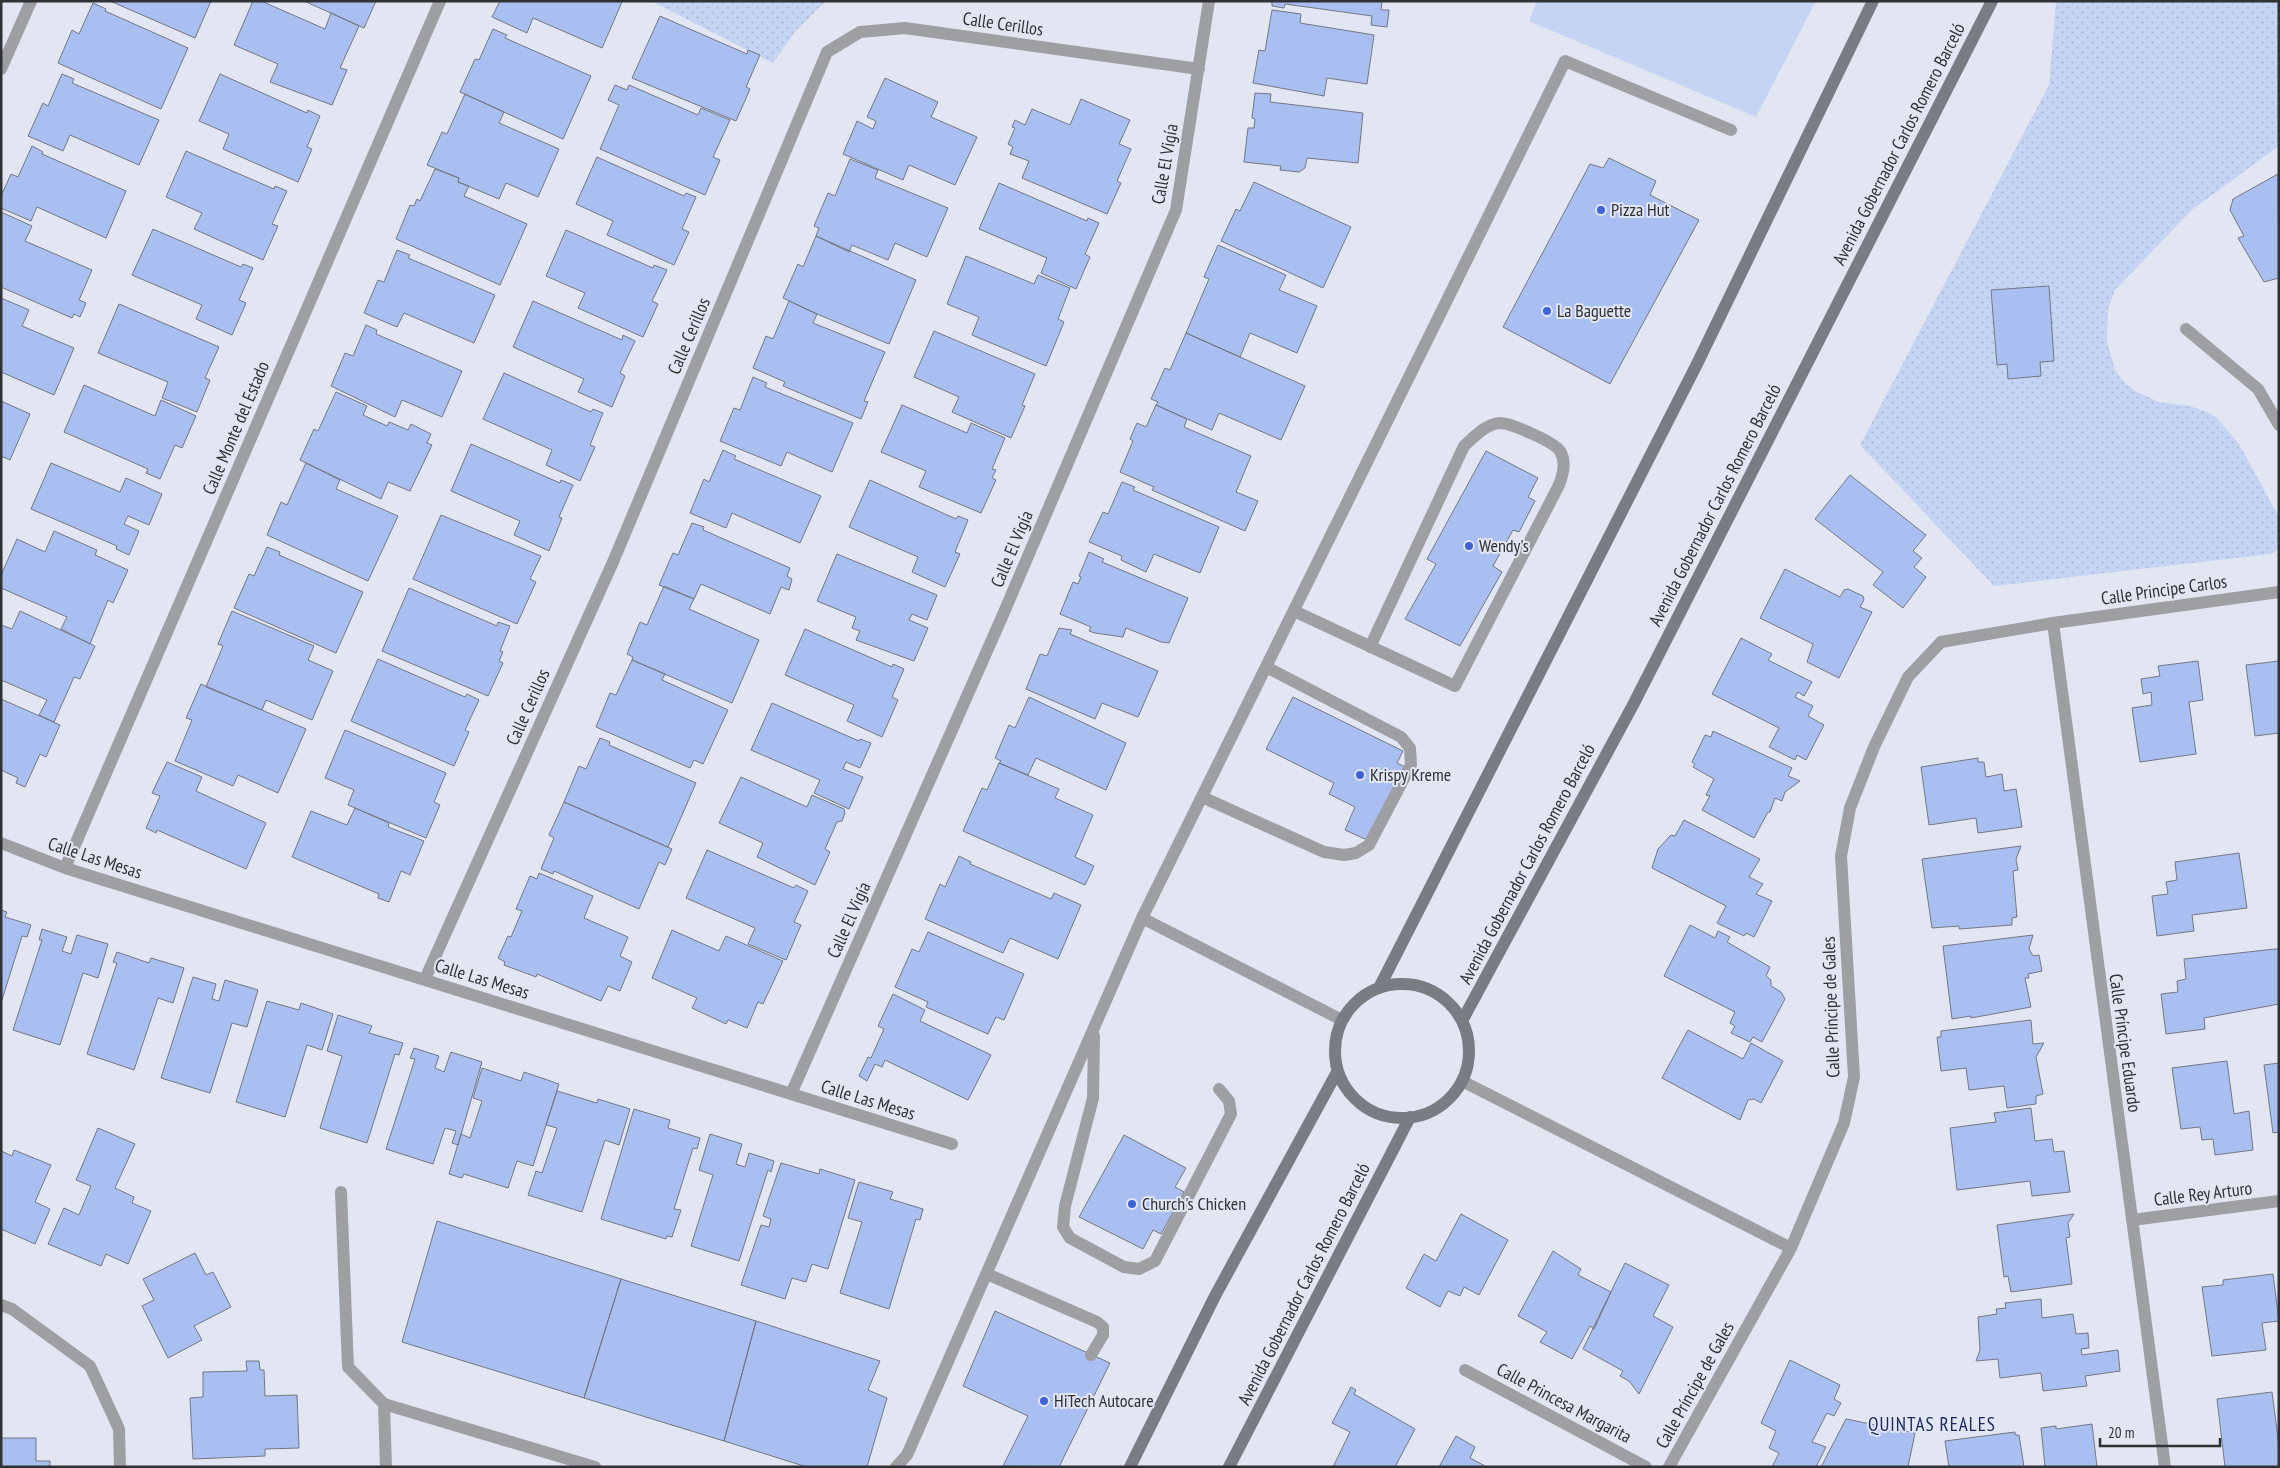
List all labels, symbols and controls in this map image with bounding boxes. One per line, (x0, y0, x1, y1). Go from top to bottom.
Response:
street label: Calle Cerillos (961, 6, 1045, 41)
street label: Avenida Gobernador Carlos Romero Barceló (1827, 19, 1970, 269)
street label: Calle El Vigía (1146, 122, 1183, 206)
place label: Pizza Hut (1611, 198, 1669, 221)
marker: Pizza Hut (1595, 204, 1607, 216)
street label: Calle Cerillos (662, 294, 715, 378)
place label: La Baguette (1557, 299, 1631, 322)
marker: La Baguette (1541, 305, 1553, 317)
street label: Calle Monte del Estado (197, 357, 274, 498)
street label: Avenida Gobernador Carlos Romero Barceló (1643, 380, 1786, 630)
street label: Calle El Vigía (985, 507, 1038, 591)
place label: Wendy's (1479, 534, 1529, 557)
marker: Wendy's (1463, 540, 1475, 552)
street label: Calle Principe Carlos (2100, 569, 2228, 610)
street label: Calle Cerillos (501, 665, 555, 749)
street label: Avenida Gobernador Carlos Romero Barceló (1453, 740, 1600, 988)
place label: Krispy Kreme (1370, 763, 1451, 786)
marker: Krispy Kreme (1354, 769, 1366, 781)
street label: Calle Las Mesas (45, 832, 145, 884)
street label: Calle El Vigía (822, 878, 876, 962)
street label: Calle Príncipe de Gales (1817, 936, 1844, 1078)
street label: Calle Las Mesas (432, 953, 532, 1004)
street label: Calle Príncipe Eduardo (2104, 972, 2147, 1114)
street label: Calle Las Mesas (818, 1074, 918, 1125)
street label: Avenida Gobernador Carlos Romero Barceló (1232, 1159, 1375, 1409)
street label: Calle Rey Arturo (2152, 1176, 2254, 1211)
place label: Church's Chicken (1142, 1192, 1246, 1215)
marker: Church's Chicken (1126, 1198, 1138, 1210)
street label: Calle Príncipe de Gales (1650, 1317, 1739, 1452)
street label: Calle Princesa Margarita (1493, 1357, 1636, 1448)
place label: HiTech Autocare (1054, 1389, 1154, 1412)
marker: HiTech Autocare (1038, 1395, 1050, 1407)
district label: QUINTAS REALES (1868, 1412, 1996, 1436)
scale bar (2100, 1416, 2220, 1448)
text: 20 m (2108, 1423, 2134, 1442)

